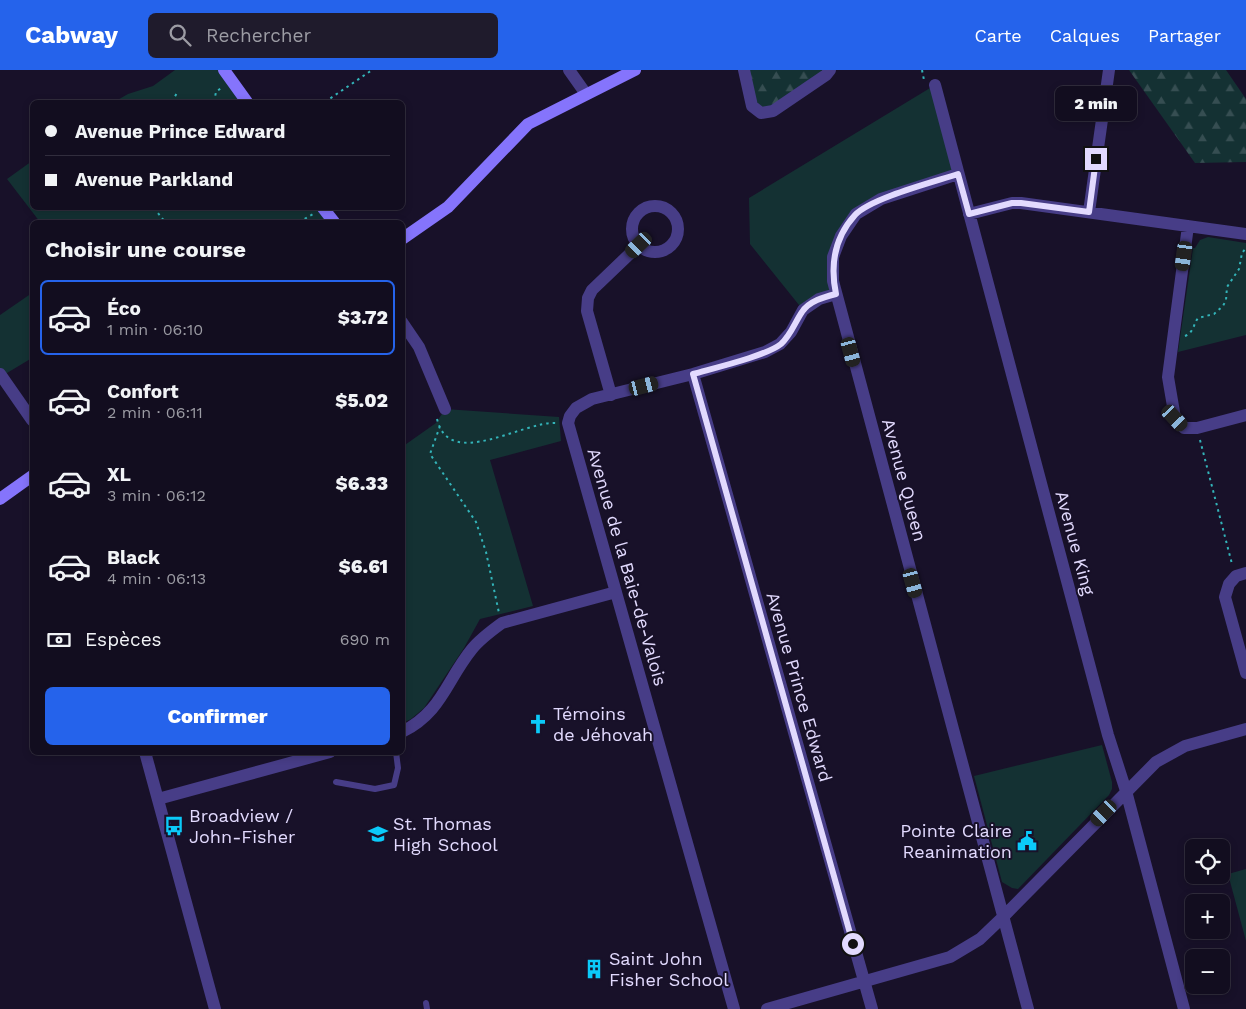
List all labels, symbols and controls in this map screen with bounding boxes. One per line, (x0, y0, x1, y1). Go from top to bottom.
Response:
search box (148, 13, 498, 58)
text: Cabway (25, 21, 118, 49)
icon: search (166, 21, 194, 49)
text: Rechercher (206, 24, 311, 47)
text: Carte (974, 25, 1022, 46)
text: Calques (1050, 25, 1120, 46)
text: Partager (1148, 25, 1221, 46)
callout: 2 min (1055, 87, 1137, 122)
text: 2 min (1074, 94, 1118, 113)
text: Avenue Prince Edward (75, 120, 285, 143)
route end (1085, 148, 1107, 170)
text: Avenue Parkland (75, 168, 233, 191)
car (622, 229, 655, 261)
text: Choisir une course (45, 237, 246, 262)
car (1174, 240, 1193, 272)
icon: car (47, 295, 92, 340)
text: Éco (107, 297, 141, 320)
text: $3.72 (338, 306, 388, 329)
text: 1 min · 06:10 (107, 320, 203, 339)
car (839, 336, 862, 368)
car (627, 375, 660, 397)
icon: car (47, 378, 92, 423)
text: Confort (107, 380, 178, 403)
text: $5.02 (335, 389, 388, 412)
car (1159, 402, 1190, 434)
text: 2 min · 06:11 (107, 403, 203, 422)
street label: Avenue Queen (878, 416, 931, 544)
street label: Avenue de la Baie-de-Valois (583, 445, 672, 688)
icon: car (47, 461, 92, 506)
text: XL (107, 463, 131, 486)
text: $6.33 (336, 472, 388, 495)
text: 3 min · 06:12 (107, 486, 206, 505)
street label: Avenue King (1051, 488, 1100, 598)
icon: car (47, 544, 92, 589)
text: Black (107, 546, 160, 569)
text: $6.61 (339, 555, 388, 578)
car (901, 567, 924, 599)
text: 4 min · 06:13 (107, 569, 206, 588)
street label: Avenue Prince Edward (762, 590, 837, 784)
icon: cash (45, 626, 73, 654)
text: Espèces (85, 628, 162, 651)
text: 690 m (340, 630, 390, 649)
button: Confirmer (45, 687, 390, 745)
place label: Témoins de Jéhovah (553, 703, 653, 745)
church icon: Témoins de Jéhovah (527, 713, 549, 735)
car (1088, 797, 1119, 829)
place label: Broadview / John-Fisher (189, 805, 295, 847)
place label: St. Thomas High School (393, 813, 498, 855)
bus stop icon: Broadview / John-Fisher (163, 815, 185, 837)
place label: Pointe Claire Reanimation (900, 820, 1012, 862)
school or university icon: St. Thomas High School (367, 823, 389, 845)
public building icon: Pointe Claire Reanimation (1016, 830, 1038, 852)
map controls (1185, 839, 1230, 994)
button: locate (1185, 839, 1230, 884)
button: + (1185, 894, 1230, 939)
route start (842, 933, 864, 955)
place label: Saint John Fisher School (609, 948, 729, 990)
button: − (1185, 949, 1230, 994)
building icon: Saint John Fisher School (583, 958, 605, 980)

